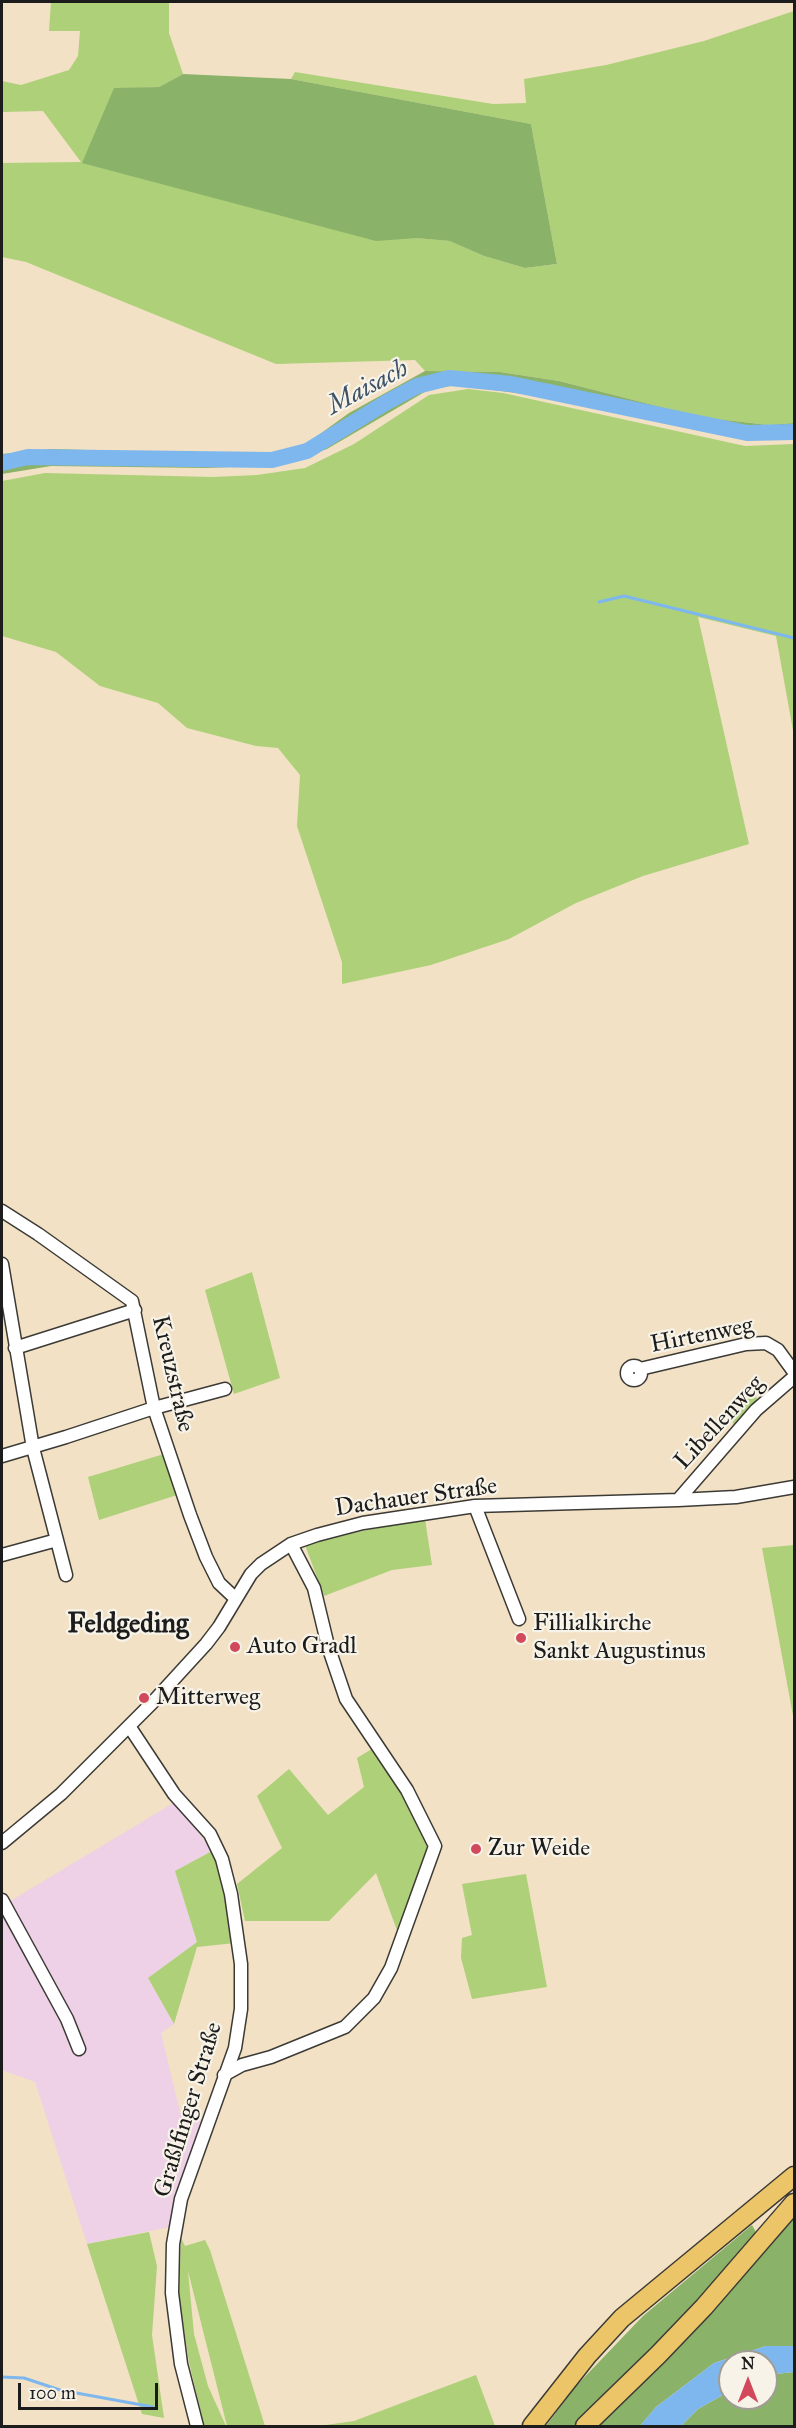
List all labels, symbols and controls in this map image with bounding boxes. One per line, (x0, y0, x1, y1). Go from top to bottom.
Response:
water label: Maisach (322, 354, 414, 422)
street label: Hirtenweg (648, 1312, 756, 1360)
street label: Kreuzstraße (145, 1313, 199, 1435)
street label: Libellenweg (669, 1370, 771, 1476)
street label: Dachauer Straße (333, 1472, 499, 1524)
district label: Feldgeding (67, 1609, 189, 1641)
place label: Fillialkirche Sankt Augustinus (533, 1610, 706, 1666)
marker: Fillialkirche Sankt Augustinus (514, 1631, 528, 1645)
place label: Auto Gradl (247, 1633, 357, 1661)
marker: Auto Gradl (228, 1640, 242, 1654)
place label: Mitterweg (156, 1684, 260, 1712)
marker: Mitterweg (137, 1691, 151, 1705)
place label: Zur Weide (488, 1835, 590, 1863)
marker: Zur Weide (469, 1842, 483, 1856)
street label: Graßlfinger Straße (149, 2019, 229, 2201)
north arrow (718, 2350, 778, 2410)
text: N (741, 2354, 755, 2373)
scale bar (21, 2371, 160, 2409)
text: 100 m (29, 2382, 76, 2404)

